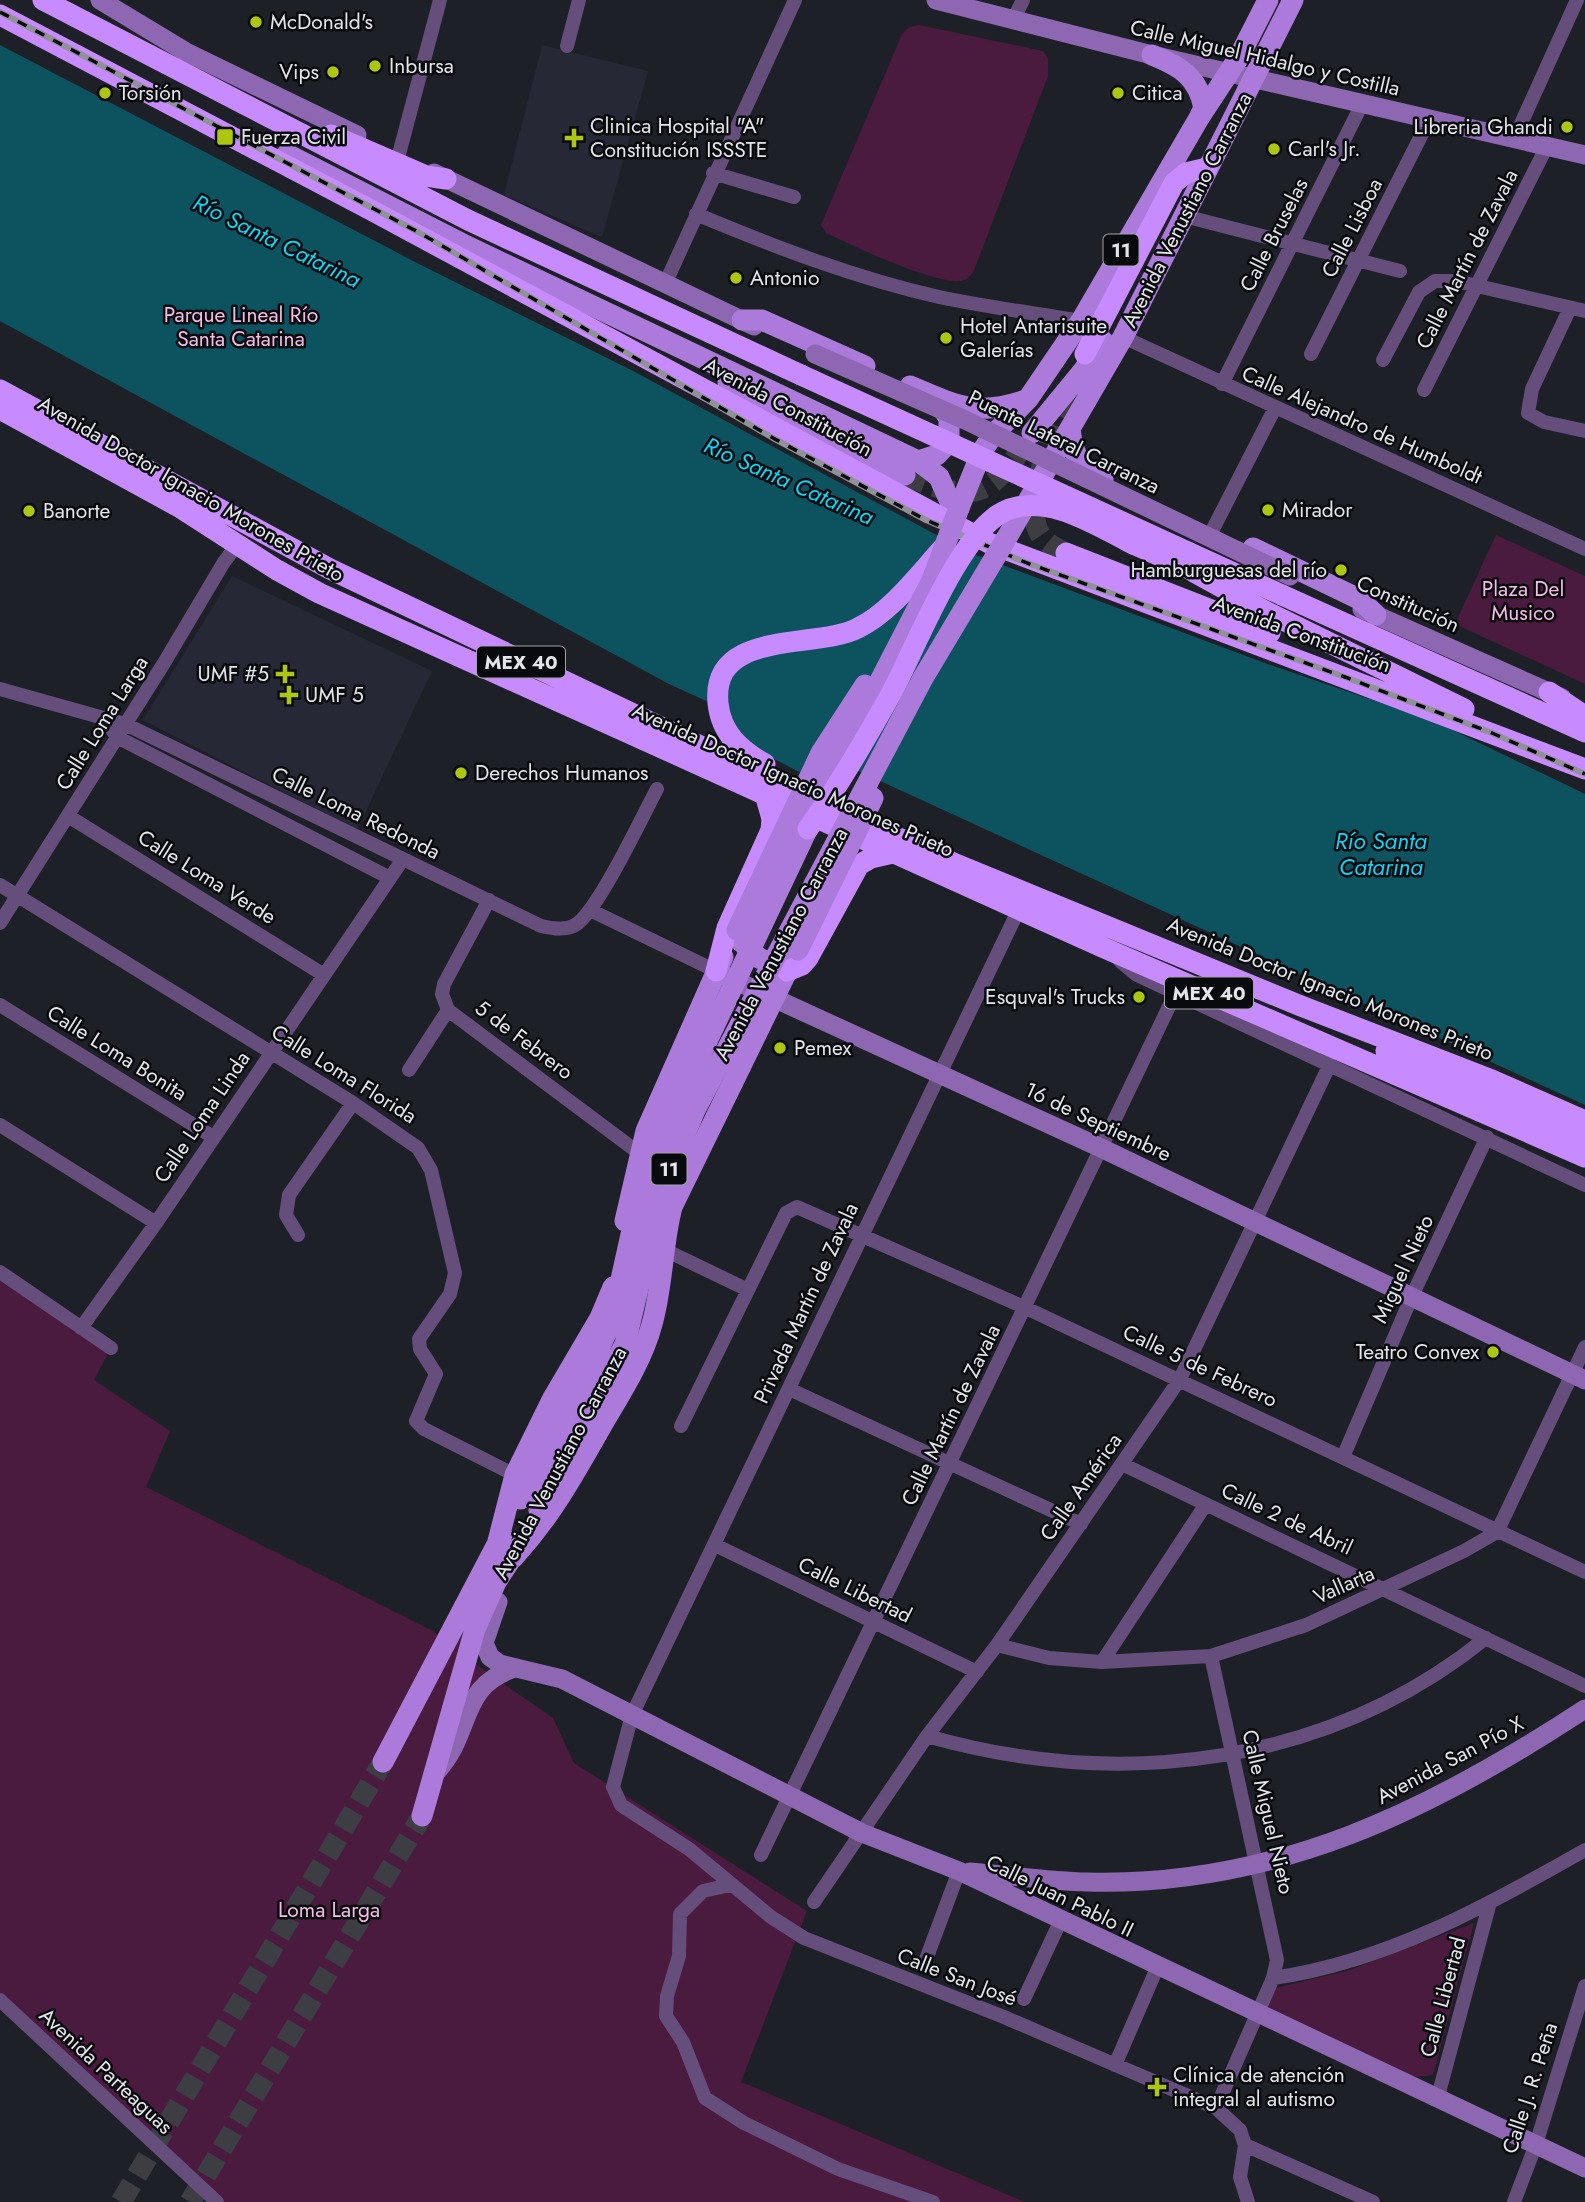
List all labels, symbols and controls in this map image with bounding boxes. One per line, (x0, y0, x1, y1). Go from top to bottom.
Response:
place label: McDonald's (270, 7, 373, 37)
street label: Calle Miguel Hidalgo y Costilla (1127, 12, 1403, 104)
marker: McDonald's (248, 14, 264, 30)
place label: Inbursa (389, 51, 454, 81)
place label: Vips (279, 57, 319, 87)
marker: Inbursa (367, 58, 383, 74)
marker: Vips (325, 64, 341, 80)
place label: Torsión (119, 78, 182, 108)
place label: Citica (1132, 78, 1182, 108)
marker: Torsión (97, 85, 113, 101)
marker: Citica (1110, 85, 1126, 101)
street label: Avenida Venustiano Carranza (1115, 87, 1259, 333)
place label: Clinica Hospital "A" Constitución ISSSTE (590, 111, 767, 165)
place label: Libreria Ghandi (1413, 112, 1553, 142)
marker: Libreria Ghandi (1559, 119, 1575, 135)
place label: Fuerza Civil (241, 122, 346, 152)
marker: Fuerza Civil (215, 127, 235, 147)
marker: Clinica Hospital "A" Constitución ISSSTE (564, 128, 584, 148)
place label: Carl's Jr. (1288, 134, 1360, 164)
marker: Carl's Jr. (1266, 141, 1282, 157)
street label: Calle Martín de Zavala (1409, 164, 1525, 354)
street label: Calle Bruselas (1233, 173, 1315, 297)
street label: Calle Lisboa (1314, 173, 1390, 283)
water label: Río Santa Catarina (187, 186, 367, 297)
road number: 11 (1104, 234, 1138, 266)
place label: Antonio (750, 263, 819, 293)
marker: Antonio (728, 270, 744, 286)
park label: Parque Lineal Río Santa Catarina (164, 300, 318, 354)
place label: Hotel Antarisuite Galerías (960, 311, 1107, 365)
marker: Hotel Antarisuite Galerías (938, 330, 954, 346)
street label: Avenida Constitución (698, 350, 878, 464)
street label: Calle Alejandro de Humboldt (1237, 358, 1487, 492)
street label: Puente Lateral Carranza (963, 383, 1165, 501)
street label: Avenida Doctor Ignacio Morones Prieto (32, 389, 350, 589)
water label: Río Santa Catarina (698, 428, 880, 534)
place label: Mirador (1282, 495, 1353, 525)
place label: Banorte (43, 496, 111, 526)
marker: Mirador (1260, 502, 1276, 518)
marker: Banorte (21, 503, 37, 519)
place label: Hamburguesas del río (1130, 555, 1327, 585)
marker: Hamburguesas del río (1333, 562, 1349, 578)
street label: Constitución (1352, 568, 1464, 640)
park label: Plaza Del Musico (1482, 574, 1564, 628)
street label: Avenida Constitución (1209, 588, 1395, 680)
road number: MEX 40 (477, 646, 565, 678)
street label: Calle Loma Larga (49, 650, 155, 796)
place label: UMF #5 (197, 659, 269, 689)
marker: UMF #5 (275, 664, 295, 684)
place label: UMF 5 (305, 680, 364, 710)
marker: UMF 5 (279, 685, 299, 705)
street label: Avenida Doctor Ignacio Morones Prieto (627, 695, 959, 865)
place label: Derechos Humanos (475, 758, 649, 788)
street label: Calle Loma Redonda (267, 759, 445, 867)
marker: Derechos Humanos (453, 765, 469, 781)
street label: Calle Loma Verde (132, 822, 282, 932)
street label: Avenida Venustiano Carranza (707, 822, 855, 1066)
water label: Río Santa Catarina (1335, 824, 1427, 884)
street label: Avenida Doctor Ignacio Morones Prieto (1162, 910, 1498, 1068)
road number: MEX 40 (1165, 978, 1253, 1009)
place label: Esquval's Trucks (985, 982, 1125, 1012)
marker: Esquval's Trucks (1131, 989, 1147, 1005)
street label: 5 de Febrero (469, 993, 579, 1087)
street label: Calle Loma Bonita (41, 998, 193, 1108)
street label: Calle Loma Florida (265, 1017, 423, 1131)
place label: Pemex (794, 1033, 852, 1063)
marker: Pemex (772, 1040, 788, 1056)
street label: Calle Loma Linda (147, 1045, 257, 1189)
street label: 16 de Septiembre (1020, 1075, 1176, 1169)
road number: 11 (652, 1154, 686, 1184)
street label: Privada Martín de Zavala (746, 1198, 866, 1408)
street label: Miguel Nieto (1365, 1210, 1441, 1328)
street label: Calle 5 de Febrero (1118, 1317, 1282, 1415)
street label: Calle Martín de Zavala (894, 1319, 1008, 1511)
place label: Teatro Convex (1356, 1337, 1479, 1367)
street label: Avenida Venustiano Carranza (486, 1341, 634, 1585)
marker: Teatro Convex (1485, 1344, 1501, 1360)
street label: Calle América (1033, 1427, 1129, 1547)
street label: Calle 2 de Abril (1216, 1475, 1358, 1563)
street label: Calle Libertad (793, 1549, 917, 1631)
street label: Vallarta (1309, 1558, 1379, 1612)
street label: Avenida San Pío X (1371, 1708, 1529, 1811)
street label: Calle Miguel Nieto (1235, 1727, 1301, 1897)
street label: Calle Juan Pablo II (981, 1847, 1139, 1945)
park label: Loma Larga (278, 1895, 380, 1925)
street label: Calle Libertad (1413, 1934, 1473, 2060)
street label: Calle San José (893, 1940, 1021, 2014)
street label: Avenida Parteaguas (32, 2001, 180, 2141)
street label: Calle J. R. Peña (1495, 2019, 1565, 2157)
place label: Clínica de atención integral al autismo (1173, 2060, 1345, 2114)
marker: Clínica de atención integral al autismo (1147, 2077, 1167, 2097)

